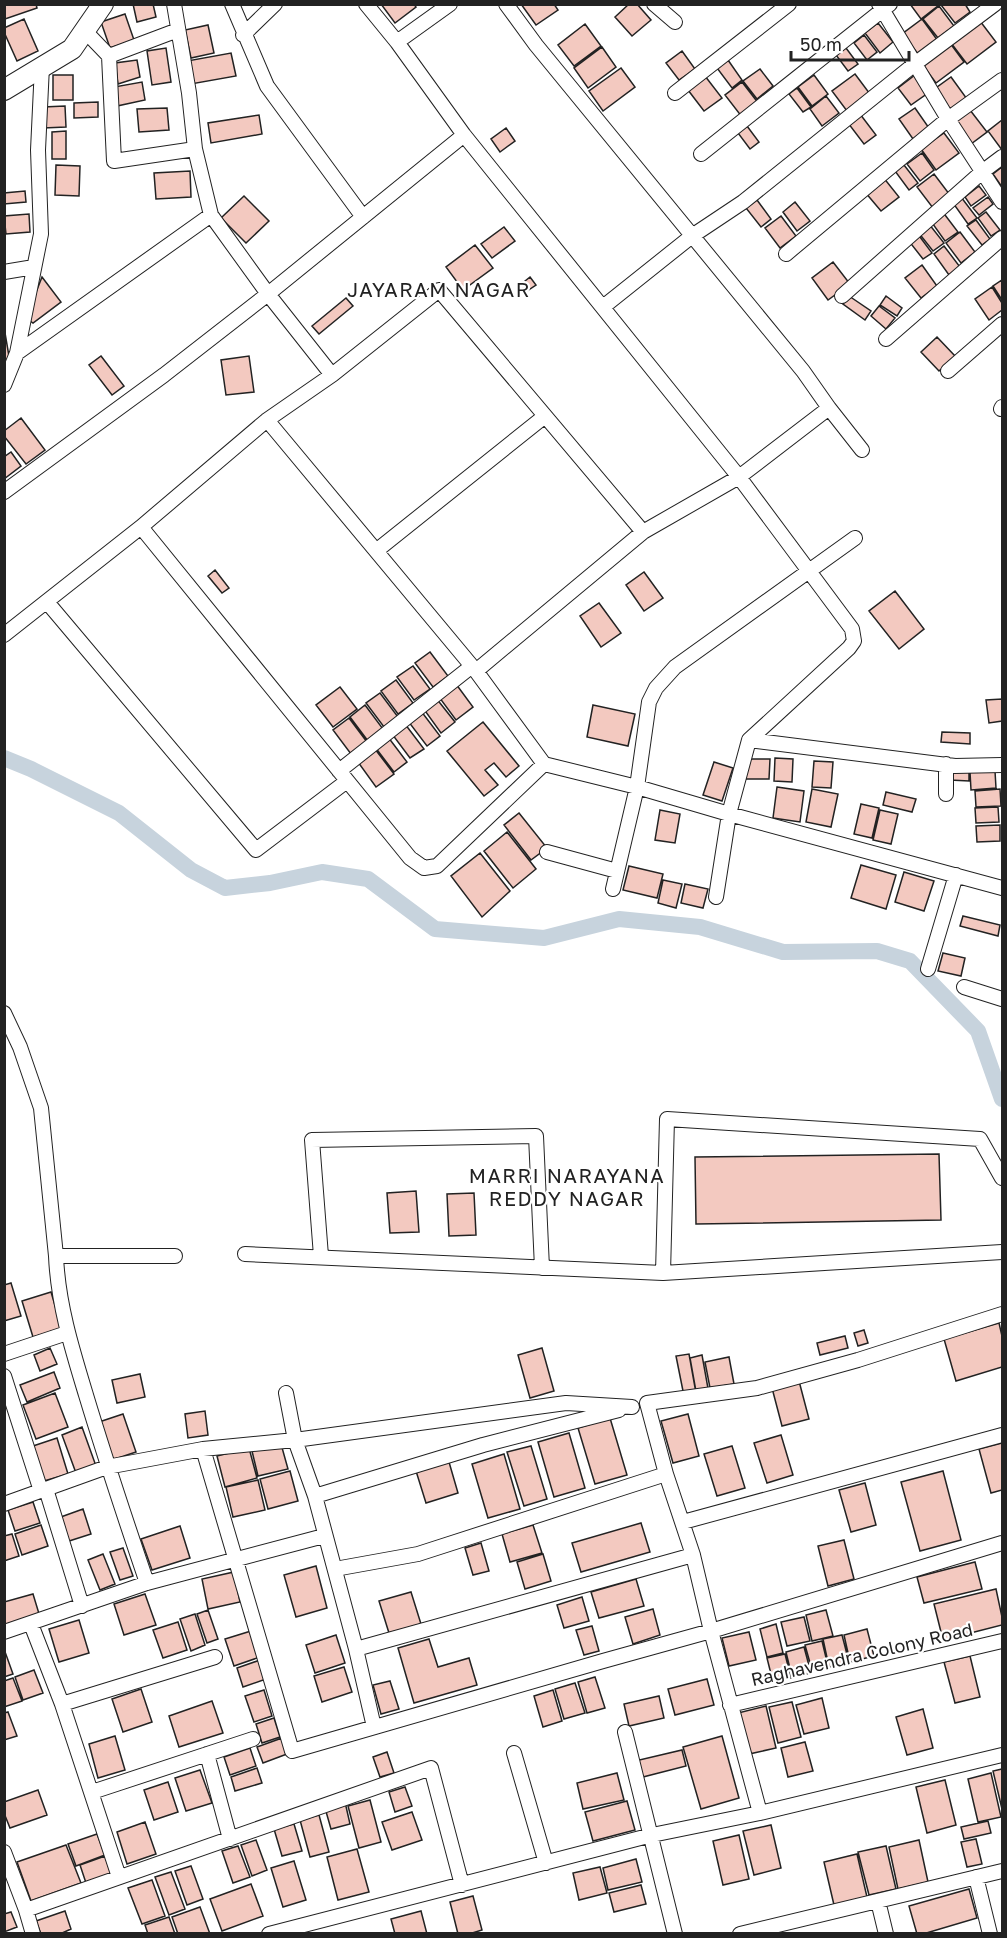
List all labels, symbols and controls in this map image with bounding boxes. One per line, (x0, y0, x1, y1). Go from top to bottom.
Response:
scale bar (791, 24, 910, 62)
text: 50 m (800, 33, 842, 55)
district label: JAYARAM NAGAR (347, 277, 531, 301)
district label: MARRI NARAYANA REDDY NAGAR (469, 1163, 665, 1210)
street label: Raghavendra Colony Road (749, 1618, 975, 1690)

